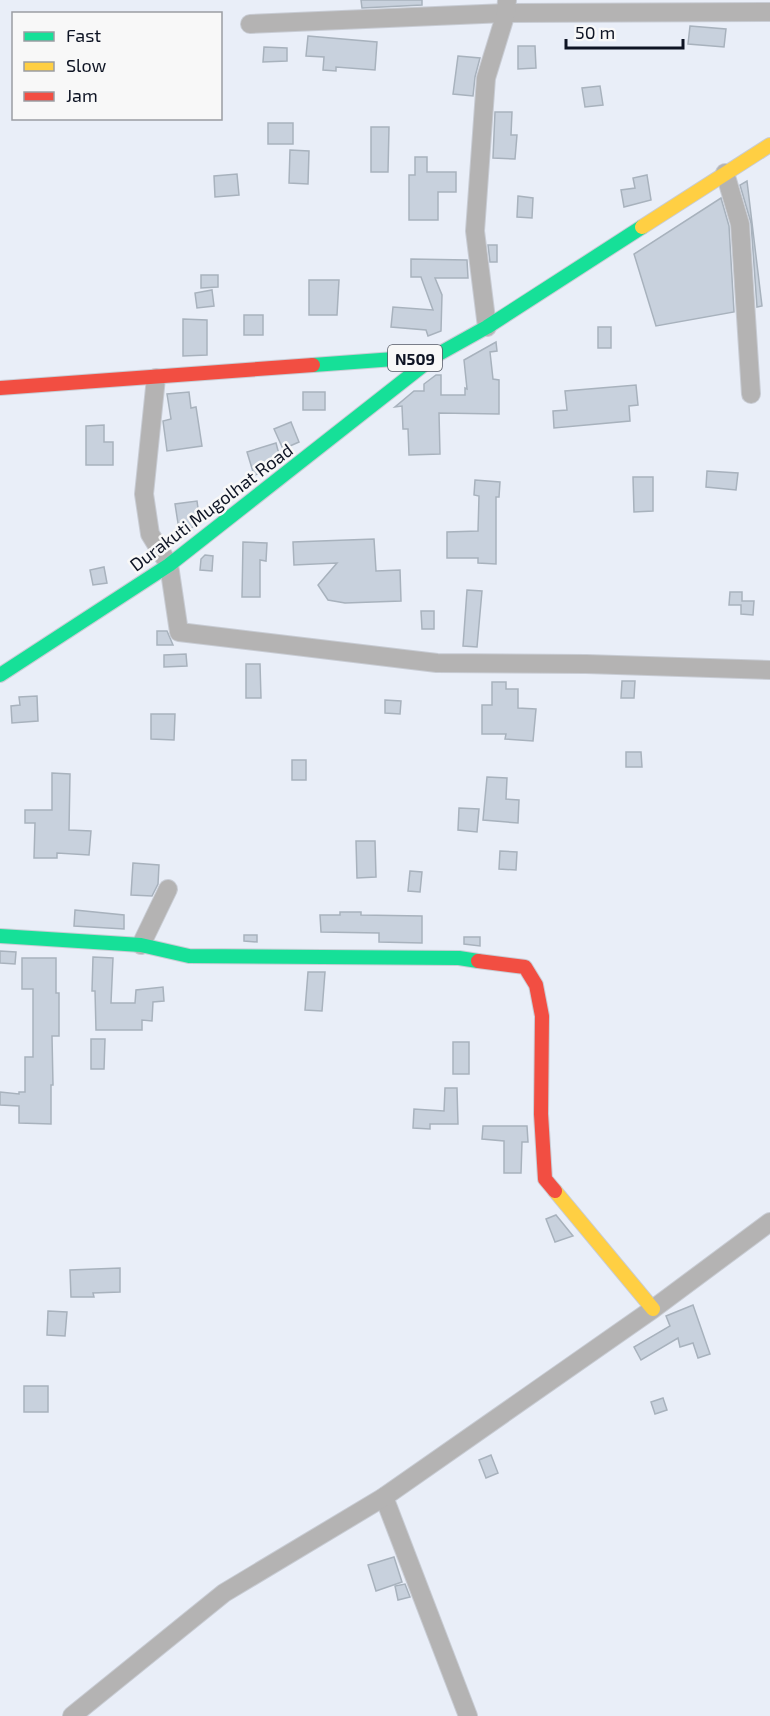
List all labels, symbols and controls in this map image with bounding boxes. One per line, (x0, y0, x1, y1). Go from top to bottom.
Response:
legend (12, 12, 222, 120)
scale bar (566, 12, 683, 50)
text: 50 m (575, 21, 615, 43)
text: Fast (66, 24, 101, 46)
text: Slow (66, 54, 107, 76)
text: Jam (66, 84, 98, 106)
road number: N509 (388, 345, 442, 371)
street label: Durakuti Mugolhat Road (125, 439, 297, 575)

